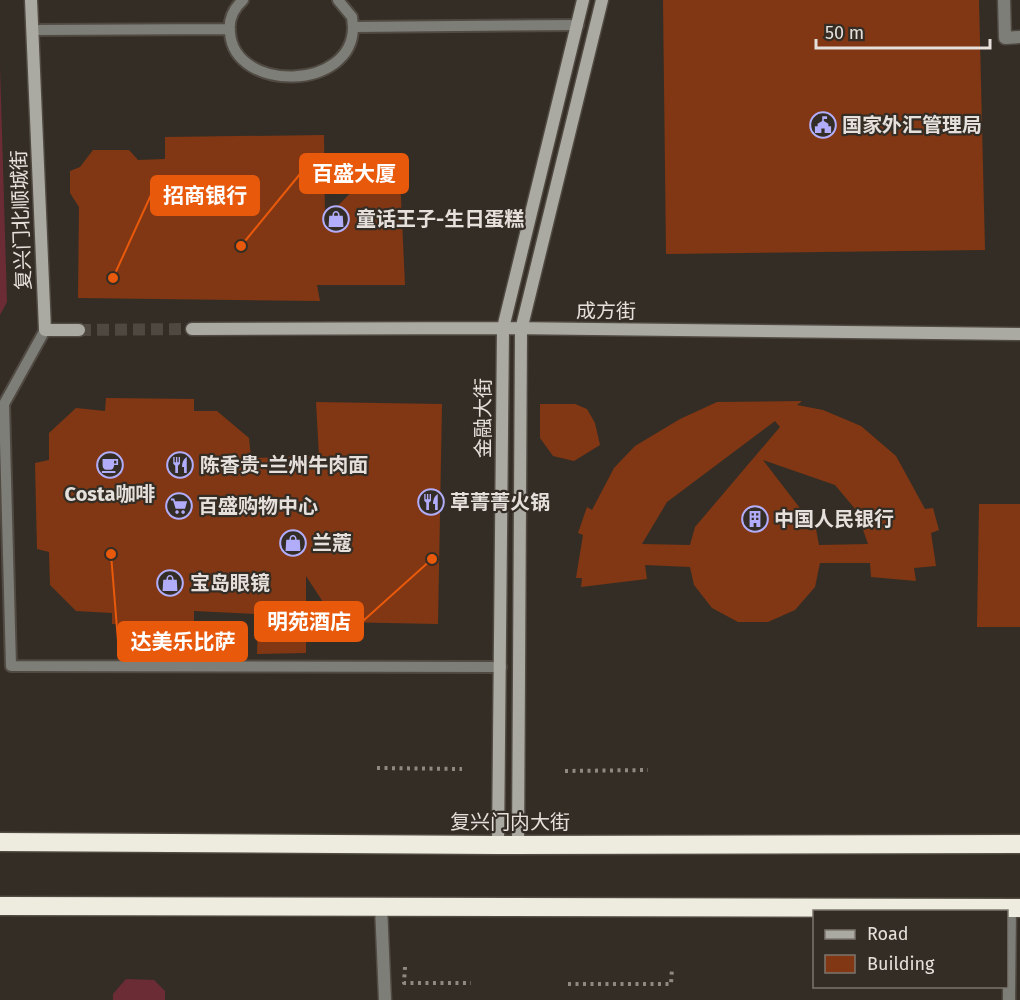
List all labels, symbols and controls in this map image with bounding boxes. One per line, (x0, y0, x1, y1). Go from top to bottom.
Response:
scale bar (816, 12, 990, 50)
text: 50 m (825, 22, 864, 44)
public building icon: 国家外汇管理局 (808, 110, 838, 140)
place label: 国家外汇管理局 (842, 113, 982, 137)
street label: 复兴门北顺城街 (7, 150, 35, 290)
callout: 百盛大厦 (300, 154, 408, 193)
text: 百盛大厦 (312, 161, 396, 187)
callout: 招商银行 (151, 176, 259, 215)
text: 招商银行 (163, 183, 247, 209)
shop icon: 童话王子-生日蛋糕 (321, 204, 351, 234)
place label: 童话王子-生日蛋糕 (356, 207, 524, 231)
street label: 成方街 (576, 299, 636, 323)
street label: 金融大街 (471, 378, 495, 458)
cafe icon: Costa咖啡 (95, 450, 125, 480)
restaurant icon: 陈香贵-兰州牛肉面 (165, 450, 195, 480)
place label: 陈香贵-兰州牛肉面 (200, 453, 368, 477)
place label: Costa咖啡 (65, 482, 155, 506)
restaurant icon: 草菁菁火锅 (416, 487, 446, 517)
place label: 草菁菁火锅 (450, 490, 550, 514)
supermarket icon: 百盛购物中心 (164, 491, 194, 521)
place label: 百盛购物中心 (198, 494, 318, 518)
building icon: 中国人民银行 (740, 504, 770, 534)
place label: 中国人民银行 (774, 507, 894, 531)
shop icon: 兰蔻 (278, 528, 308, 558)
place label: 兰蔻 (312, 531, 352, 555)
shop icon: 宝岛眼镜 (155, 568, 185, 598)
place label: 宝岛眼镜 (190, 571, 270, 595)
callout: 明苑酒店 (255, 602, 363, 641)
text: 明苑酒店 (267, 609, 351, 635)
callout: 达美乐比萨 (118, 622, 247, 661)
text: 达美乐比萨 (131, 629, 236, 655)
street label: 复兴门内大街 (450, 810, 570, 834)
legend (813, 910, 1008, 988)
text: Road (867, 923, 909, 945)
text: Building (867, 953, 935, 975)

